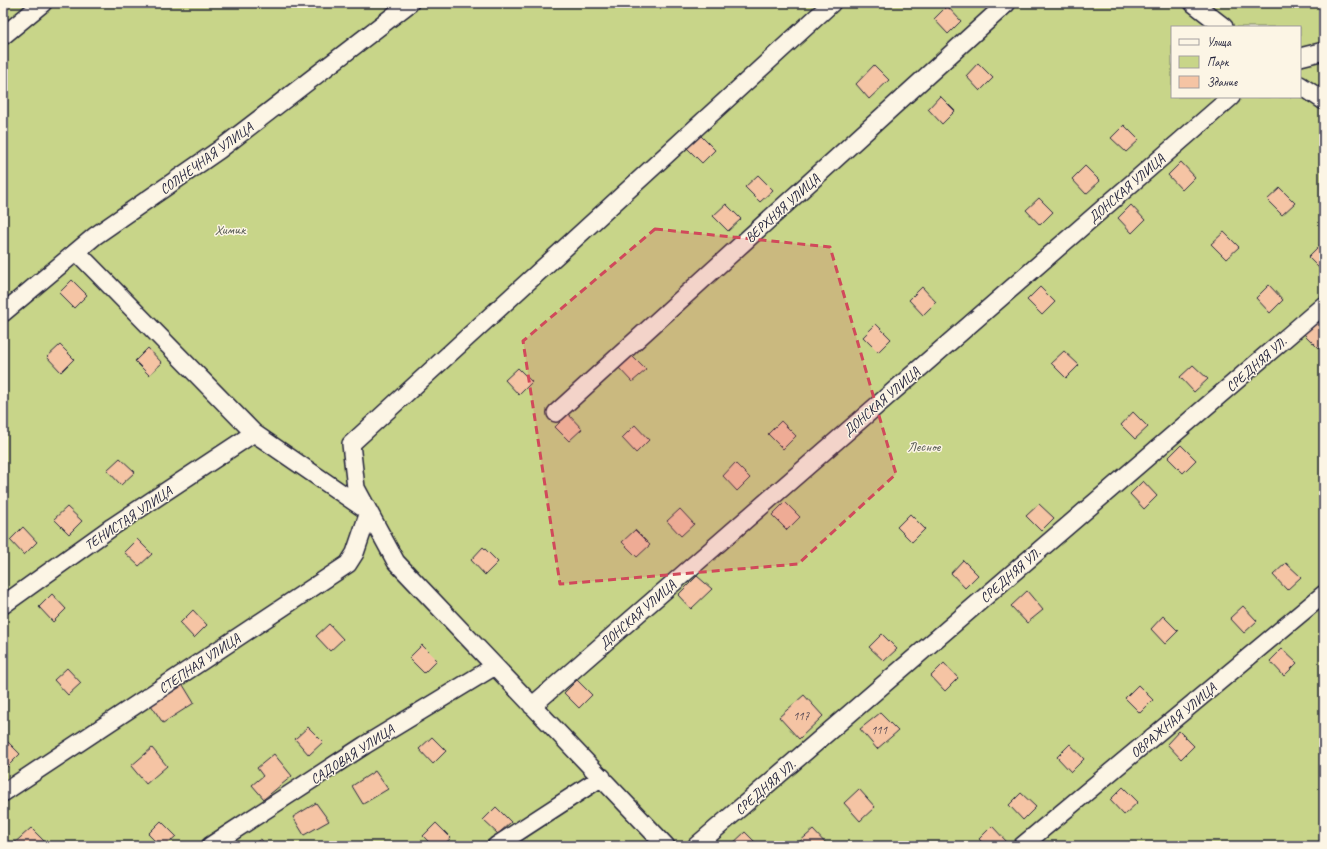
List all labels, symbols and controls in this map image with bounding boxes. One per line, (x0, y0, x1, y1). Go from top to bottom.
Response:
legend (1171, 26, 1301, 98)
text: Улица (1207, 34, 1232, 50)
text: Парк (1207, 54, 1230, 70)
text: Здание (1207, 74, 1238, 90)
street label: СОЛНЕЧНАЯ УЛИЦА (156, 118, 257, 198)
street label: ДОНСКАЯ УЛИЦА (1084, 150, 1169, 226)
street label: ВЕРХНЯЯ УЛИЦА (742, 170, 824, 246)
park label: Химик (215, 221, 247, 238)
street label: СРЕДНЯЯ УЛ. (1222, 333, 1290, 395)
street label: ДОНСКАЯ УЛИЦА (839, 363, 924, 439)
park label: Лесное (908, 438, 942, 455)
street label: ТЕНИСТАЯ УЛИЦА (81, 482, 176, 554)
street label: СРЕДНЯЯ УЛ. (976, 544, 1044, 606)
street label: ДОНСКАЯ УЛИЦА (595, 576, 680, 652)
street label: СТЕПНАЯ УЛИЦА (155, 629, 244, 697)
street label: ОВРАЖНАЯ УЛИЦА (1127, 679, 1221, 761)
house number: 117 (793, 708, 810, 724)
street label: САДОВАЯ УЛИЦА (307, 720, 398, 788)
house number: 111 (871, 722, 888, 738)
street label: СРЕДНЯЯ УЛ. (731, 756, 799, 818)

